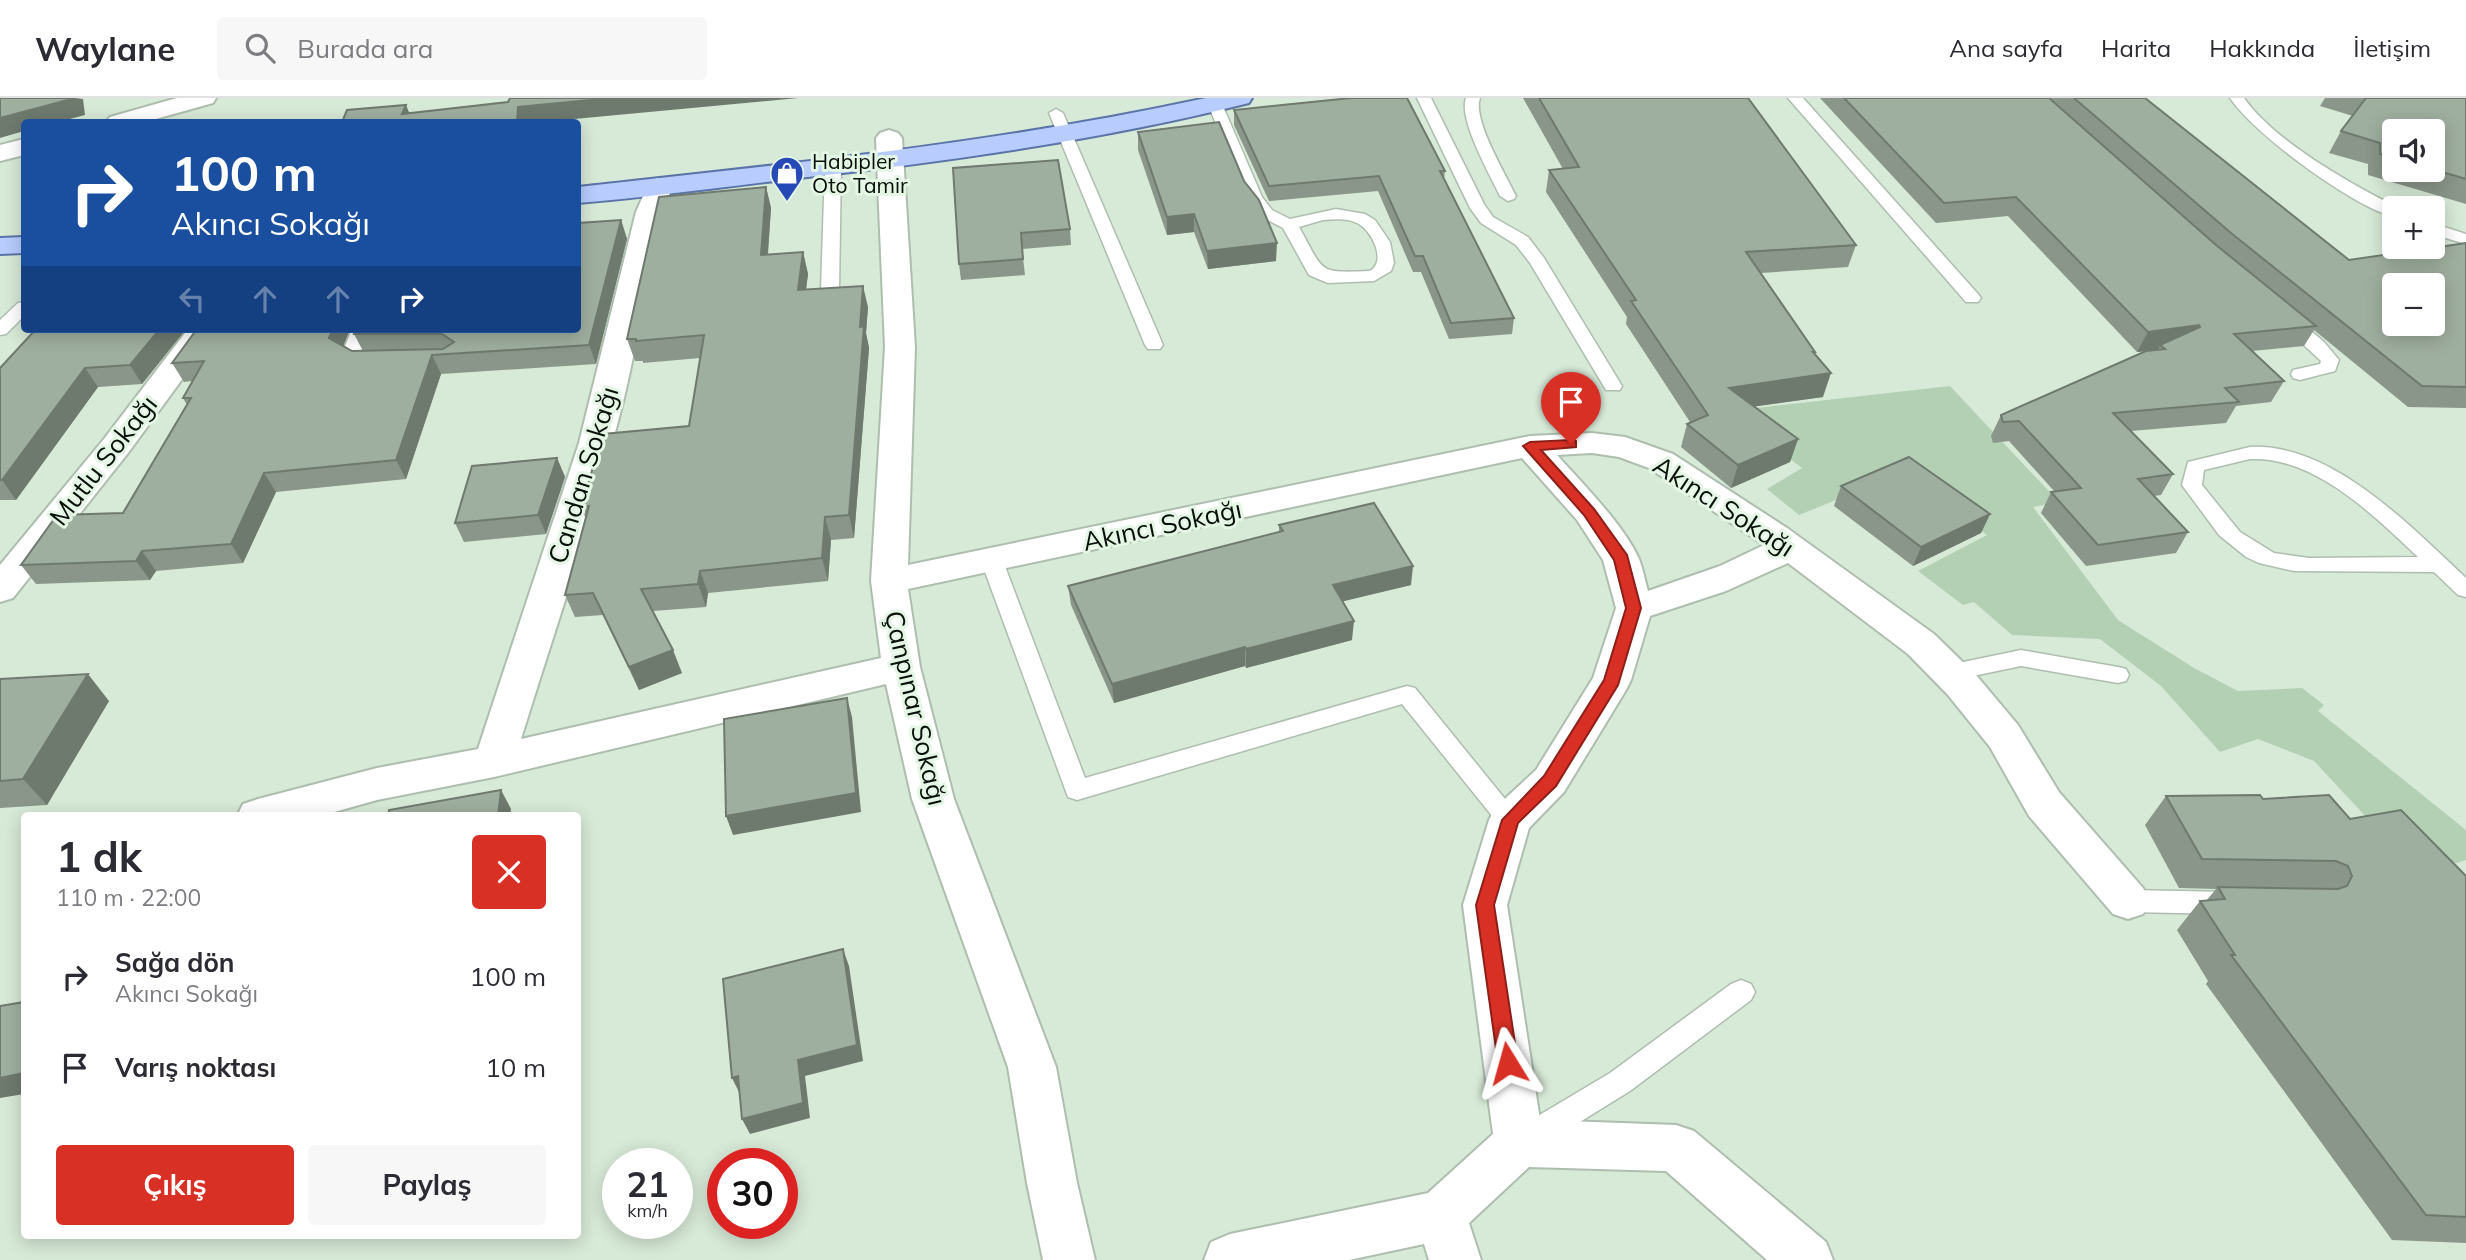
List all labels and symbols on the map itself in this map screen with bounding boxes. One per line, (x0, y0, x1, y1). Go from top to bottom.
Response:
place label: Habipler Oto Tamir (812, 148, 908, 198)
shop icon: Habipler Oto Tamir (768, 154, 806, 203)
pin (1541, 372, 1601, 444)
street label: Candan Sokağı (540, 383, 626, 567)
street label: Mutlu Sokağı (42, 388, 164, 532)
street label: Akıncı Sokağı (1647, 448, 1801, 564)
street label: Akıncı Sokağı (1080, 492, 1244, 558)
street label: Çanpınar Sokağı (878, 607, 954, 809)
position arrow (1471, 1026, 1545, 1100)
speed limit sign: 30 (707, 1148, 798, 1239)

